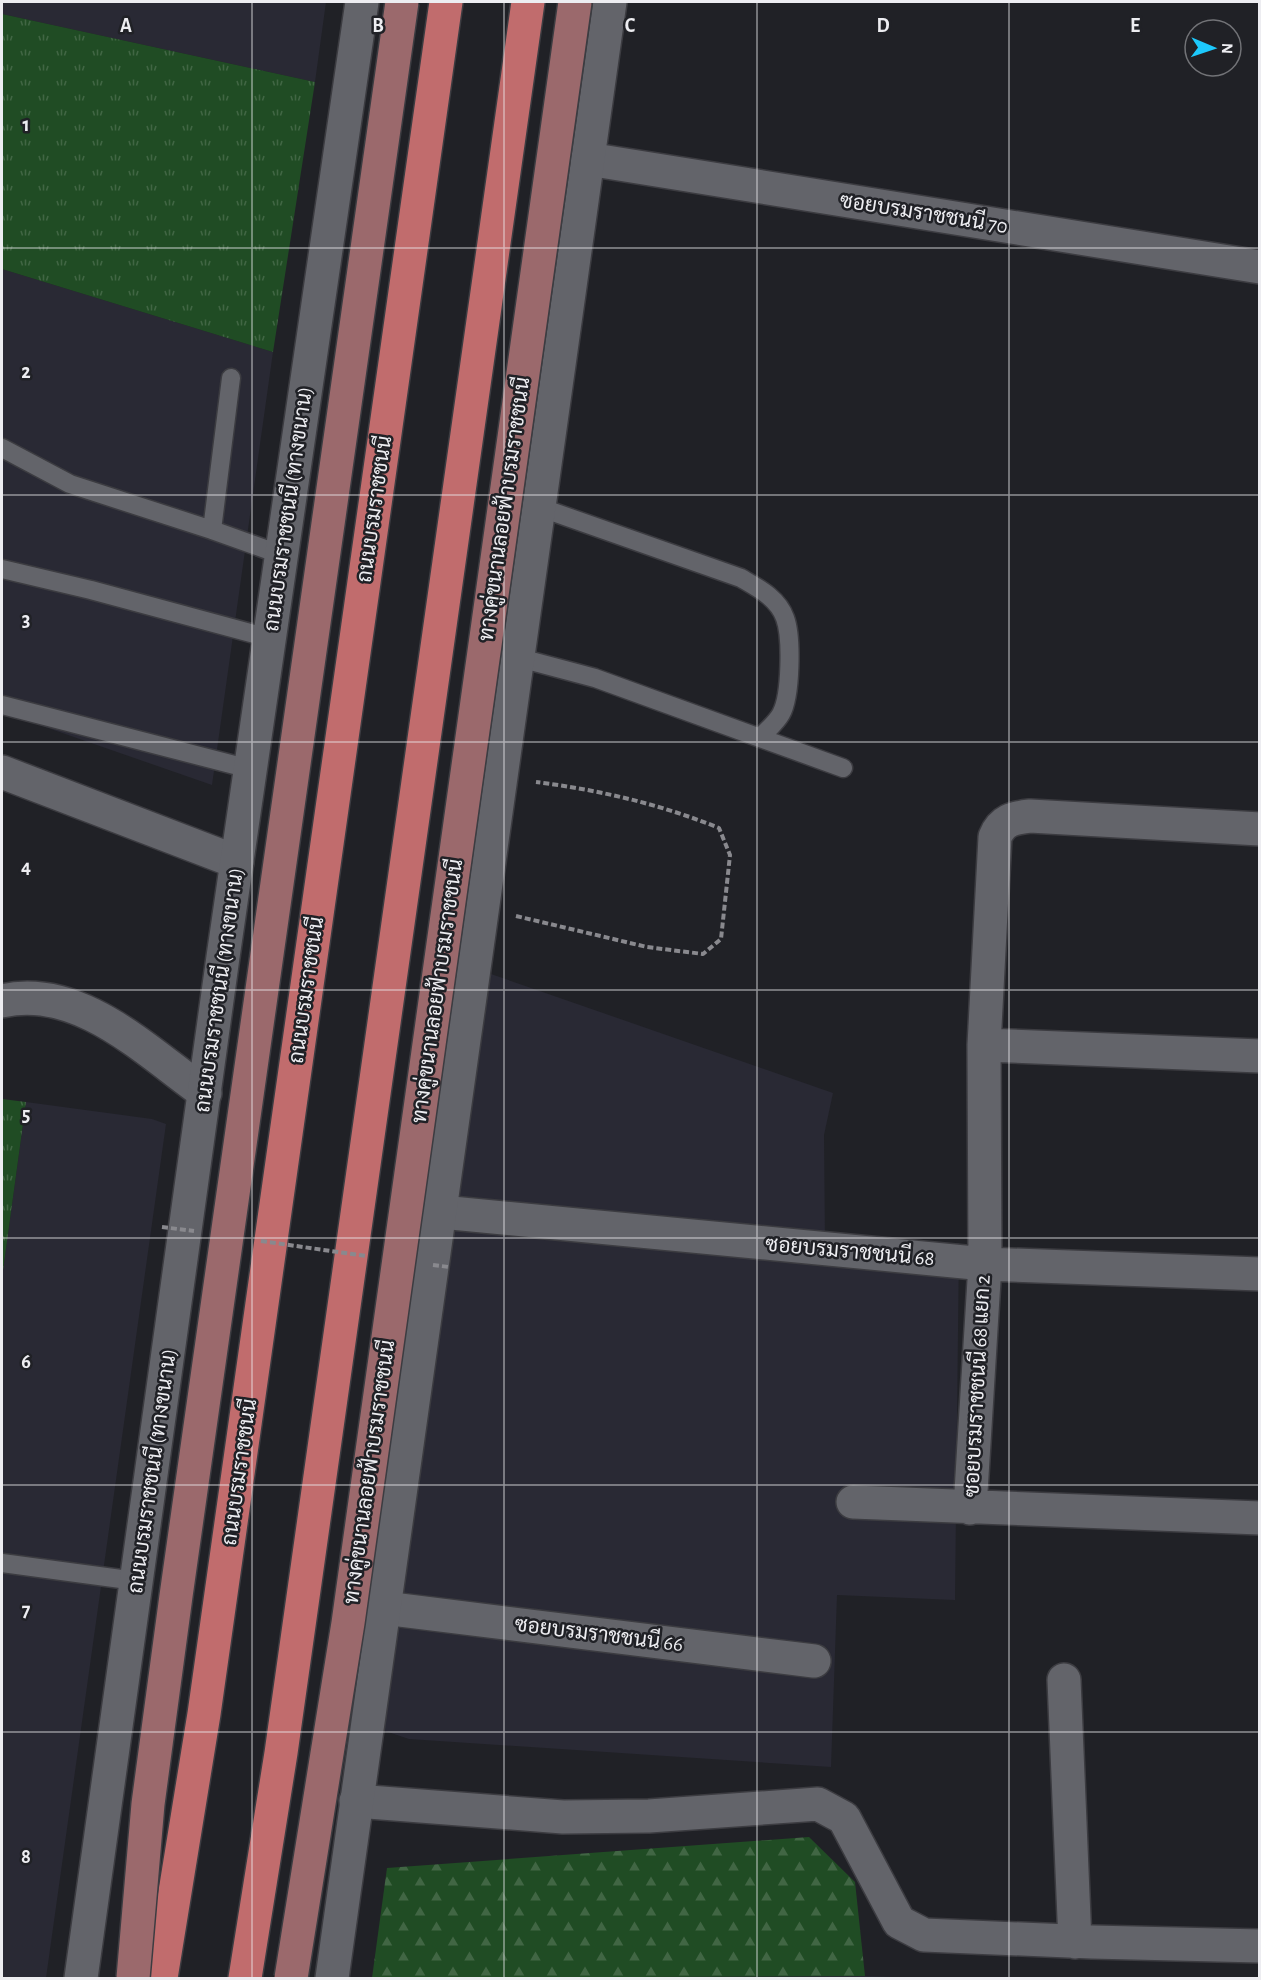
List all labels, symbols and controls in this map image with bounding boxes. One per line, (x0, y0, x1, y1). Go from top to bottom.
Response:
text: A (120, 16, 132, 36)
text: B (372, 16, 384, 36)
text: C (625, 16, 636, 36)
text: D (876, 16, 890, 36)
text: E (1130, 16, 1140, 36)
north arrow (1183, 18, 1243, 78)
text: N (1219, 43, 1235, 54)
text: 1 (22, 115, 30, 135)
street label: ซอยบรมราชชนนี 70 (838, 187, 1010, 237)
text: 2 (21, 362, 31, 382)
street label: ทางคู่ขนานลอยฟ้าบรมราชชนนี (472, 375, 537, 643)
street label: ถนนบรมราชชนนี (ทางขนาน) (258, 385, 316, 633)
street label: ถนนบรมราชชนนี (351, 434, 395, 584)
text: 3 (22, 610, 30, 630)
text: 4 (21, 857, 31, 877)
street label: ทางคู่ขนานลอยฟ้าบรมราชชนนี (405, 857, 470, 1125)
street label: ถนนบรมราชชนนี (ทางขนาน) (189, 866, 247, 1114)
street label: ถนนบรมราชชนนี (283, 915, 327, 1065)
text: 5 (22, 1105, 30, 1125)
street label: ซอยบรมราชชนนี 68 (764, 1231, 936, 1269)
street label: ซอยบรมราชชนนี 68 แยก 2 (958, 1274, 994, 1498)
street label: ทางคู่ขนานลอยฟ้าบรมราชชนนี (337, 1338, 402, 1606)
street label: ถนนบรมราชชนนี (ทางขนาน) (122, 1347, 180, 1595)
text: 6 (21, 1352, 31, 1372)
street label: ถนนบรมราชชนนี (216, 1397, 260, 1547)
text: 7 (22, 1600, 31, 1620)
street label: ซอยบรมราชชนนี 66 (513, 1611, 685, 1655)
text: 8 (21, 1847, 31, 1867)

